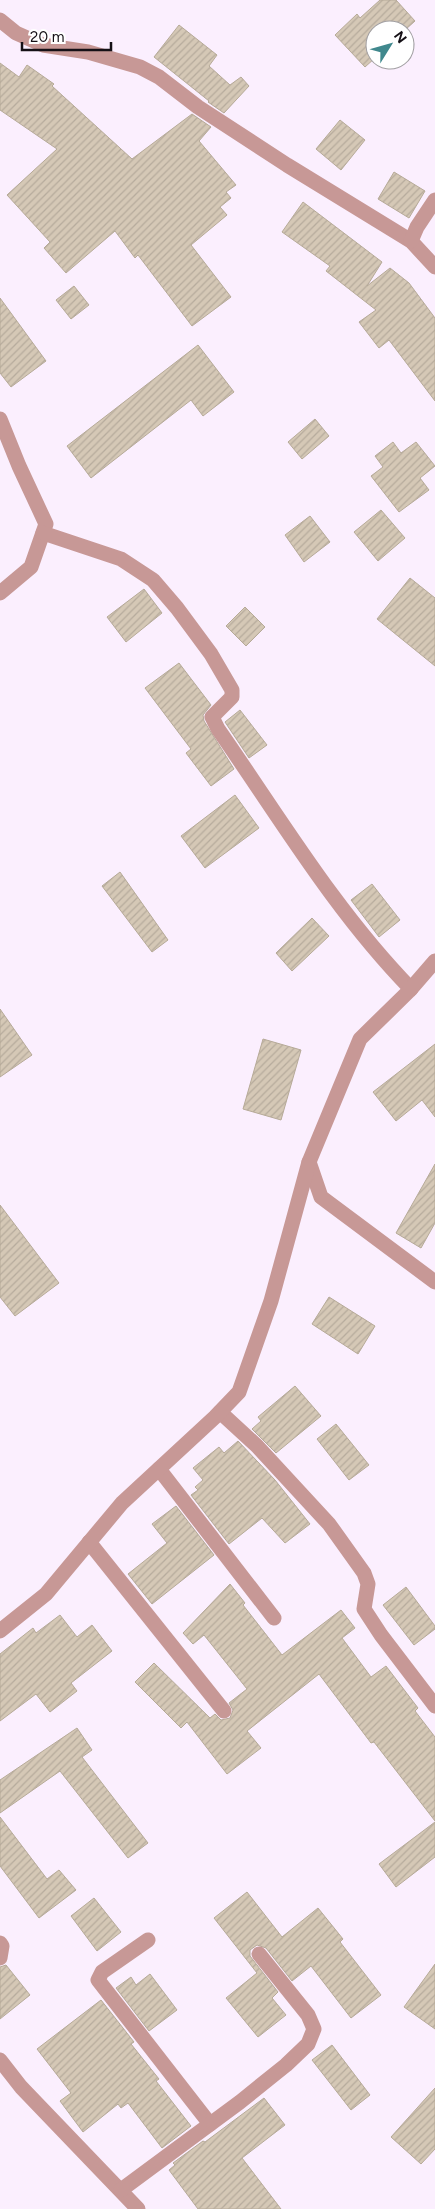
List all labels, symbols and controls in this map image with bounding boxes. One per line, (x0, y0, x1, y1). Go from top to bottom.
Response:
scale bar (22, 20, 111, 52)
north arrow (365, 20, 415, 70)
text: 20 m (30, 28, 64, 46)
text: N (390, 28, 410, 47)

